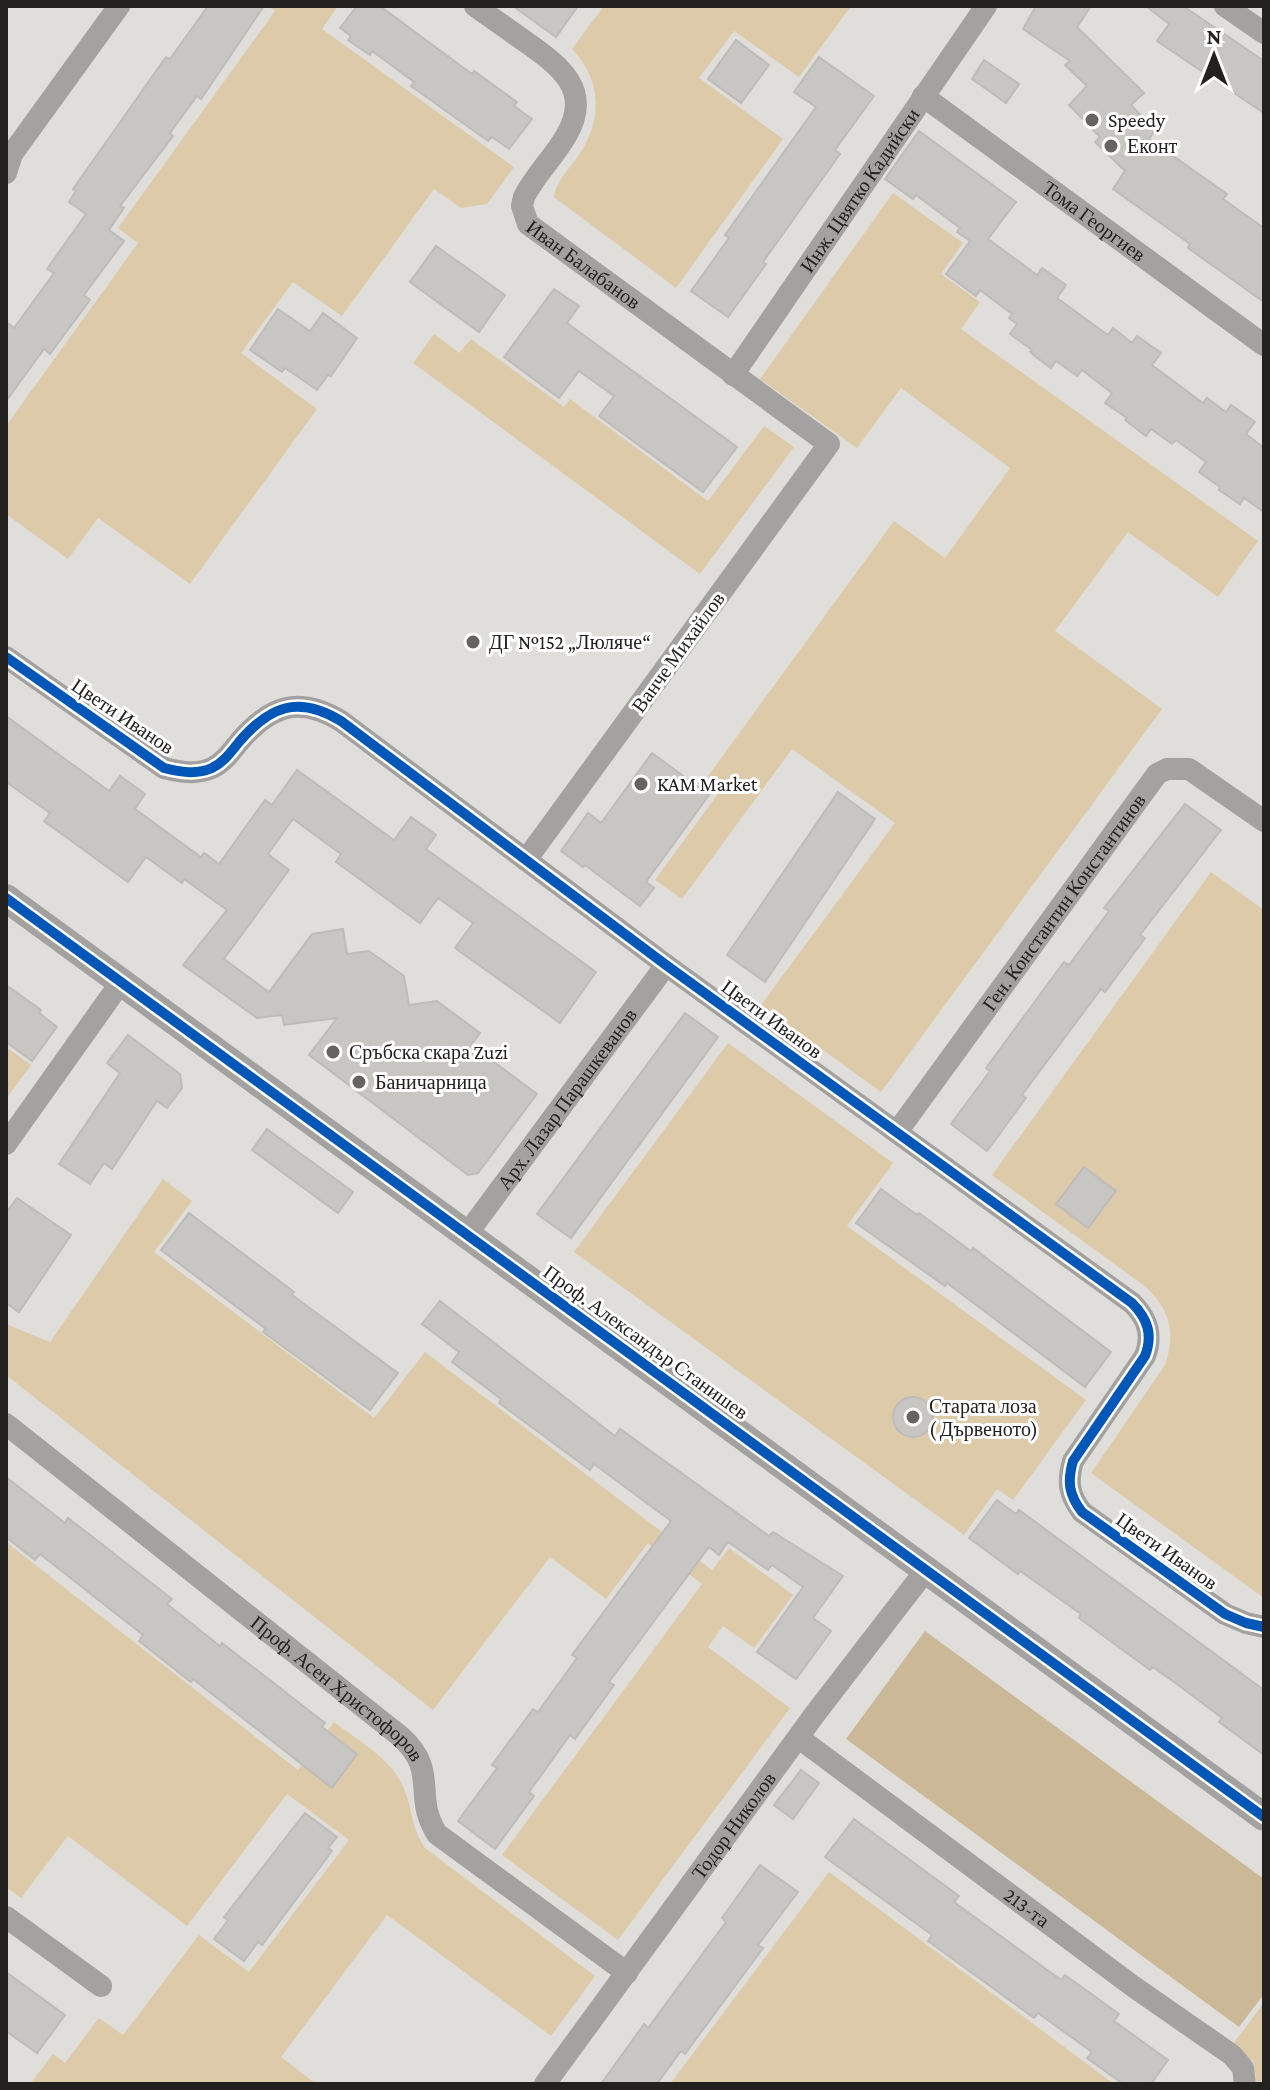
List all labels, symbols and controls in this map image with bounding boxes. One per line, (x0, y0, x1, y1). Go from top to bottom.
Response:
north arrow (1174, 16, 1254, 96)
text: N (1207, 24, 1222, 49)
street label: Инж. Цвятко Кадийски (796, 104, 924, 277)
place label: Speedy (1108, 109, 1166, 132)
marker: Speedy (1083, 111, 1101, 129)
place label: Еконт (1127, 135, 1178, 157)
marker: Еконт (1102, 137, 1120, 155)
street label: Тома Георгиев (1039, 176, 1150, 266)
street label: Иван Балабанов (522, 216, 645, 313)
street label: Ванче Михайлов (627, 588, 729, 716)
place label: ДГ №152 „Люляче“ (489, 631, 651, 654)
marker: ДГ №152 „Люляче“ (464, 633, 482, 651)
street label: Цвети Иванов (67, 674, 178, 759)
place label: KAM Market (657, 773, 758, 795)
marker: KAM Market (632, 775, 650, 793)
street label: Ген. Константин Константинов (978, 790, 1150, 1015)
street label: Цвети Иванов (717, 975, 826, 1064)
street label: Арх. Лазар Парашкеванов (493, 1004, 641, 1194)
place label: Сръбска скара Zuzi (349, 1041, 508, 1064)
marker: Сръбска скара Zuzi (324, 1043, 342, 1061)
place label: Баничарница (375, 1071, 487, 1094)
marker: Баничарница (350, 1073, 368, 1091)
street label: Проф. Александър Станишев (539, 1260, 752, 1424)
place label: Старата лоза ( Дървеното) (929, 1395, 1038, 1441)
marker: Старата лоза ( Дървеното) (904, 1408, 922, 1426)
street label: Цвети Иванов (1112, 1508, 1222, 1595)
street label: Проф. Асен Христофоров (246, 1611, 428, 1765)
street label: Тодор Николов (687, 1768, 780, 1883)
street label: 213-та (1000, 1883, 1054, 1931)

